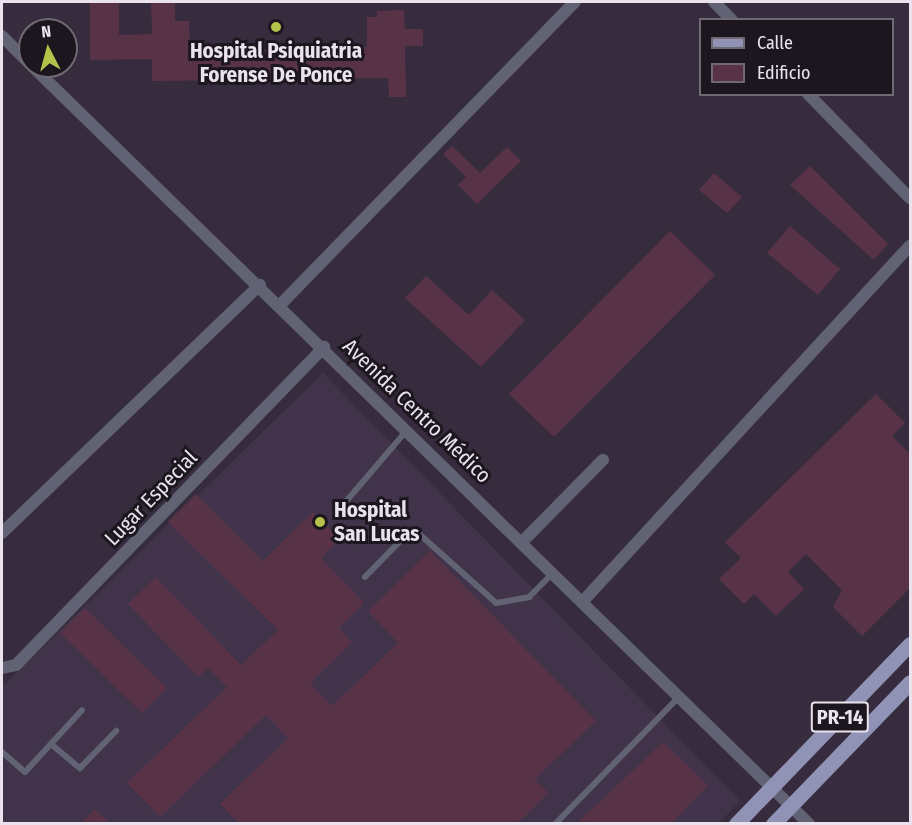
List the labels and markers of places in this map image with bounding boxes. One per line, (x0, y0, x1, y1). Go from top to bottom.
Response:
marker: Hospital Psiquiatria Forense De Ponce (267, 18, 285, 36)
place label: Hospital Psiquiatria Forense De Ponce (190, 38, 362, 88)
place label: Hospital San Lucas (334, 497, 420, 547)
marker: Hospital San Lucas (311, 513, 329, 531)

